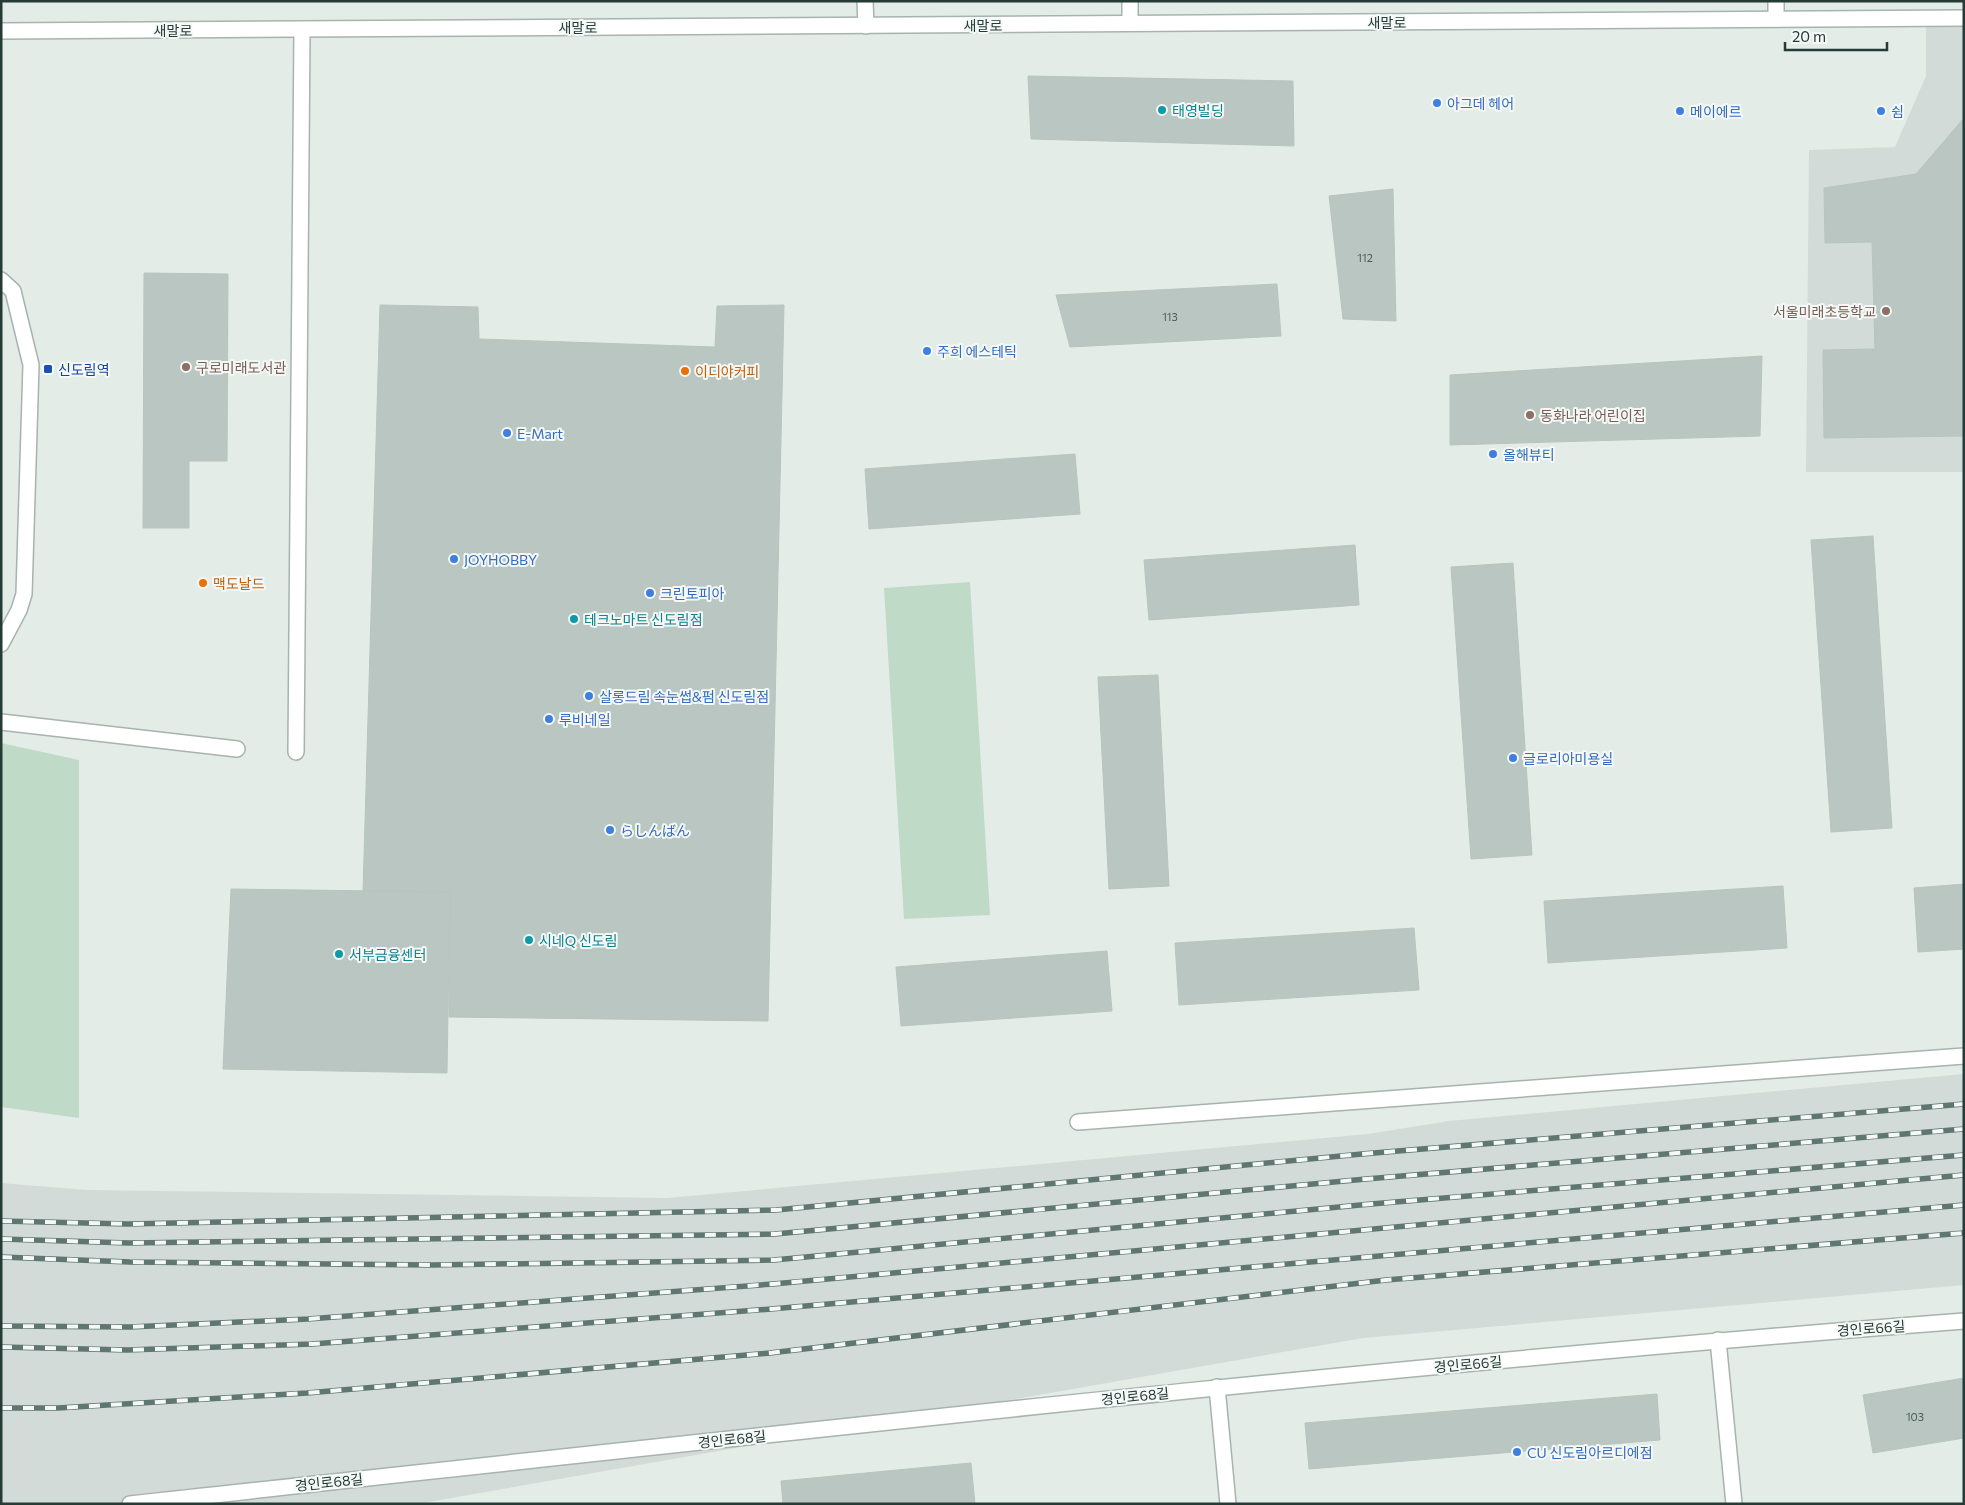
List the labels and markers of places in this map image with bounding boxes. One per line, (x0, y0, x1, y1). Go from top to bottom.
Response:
place label: 아그데 헤어 (1447, 95, 1514, 112)
marker: 아그데 헤어 (1431, 97, 1443, 109)
place label: 태영빌딩 (1172, 102, 1224, 119)
place label: 메이에르 (1690, 103, 1742, 120)
place label: 쉼 (1891, 103, 1904, 120)
marker: 태영빌딩 (1156, 104, 1168, 116)
marker: 메이에르 (1674, 105, 1686, 117)
marker: 쉼 (1875, 105, 1887, 117)
place label: 서울미래초등학교 (1773, 303, 1876, 320)
marker: 서울미래초등학교 (1880, 305, 1892, 317)
place label: 주희 에스테틱 (937, 343, 1017, 360)
marker: 주희 에스테틱 (921, 345, 933, 357)
place label: 구로미래도서관 (196, 359, 286, 376)
place label: 신도림역 (58, 361, 110, 378)
marker: 구로미래도서관 (180, 361, 192, 373)
marker: 신도림역 (42, 363, 54, 375)
place label: 이디야커피 (695, 363, 759, 380)
marker: 이디야커피 (679, 365, 691, 377)
place label: 동화나라 어린이집 (1540, 407, 1646, 424)
marker: 동화나라 어린이집 (1524, 409, 1536, 421)
place label: E-Mart (517, 425, 563, 442)
marker: E-Mart (501, 427, 513, 439)
place label: 올해뷰티 (1503, 446, 1555, 463)
marker: 올해뷰티 (1487, 448, 1499, 460)
place label: JOYHOBBY (464, 551, 537, 568)
marker: JOYHOBBY (448, 553, 460, 565)
place label: 맥도날드 (213, 575, 265, 592)
marker: 맥도날드 (197, 577, 209, 589)
place label: 크린토피아 (660, 585, 725, 602)
marker: 크린토피아 (644, 587, 656, 599)
place label: 테크노마트 신도림점 (584, 611, 703, 628)
marker: 테크노마트 신도림점 (568, 613, 580, 625)
place label: 살롱드림 속눈썹&펌 신도림점 (599, 688, 769, 705)
marker: 살롱드림 속눈썹&펌 신도림점 (583, 690, 595, 702)
place label: 루비네일 (559, 711, 611, 728)
marker: 루비네일 (543, 713, 555, 725)
place label: 글로리아미용실 (1523, 750, 1613, 767)
marker: 글로리아미용실 (1507, 752, 1519, 764)
place label: らしんばん (620, 822, 690, 839)
marker: らしんばん (604, 824, 616, 836)
place label: 시네Q 신도림 (539, 932, 618, 949)
marker: 시네Q 신도림 (523, 934, 535, 946)
place label: 서부금융센터 (349, 946, 426, 963)
marker: 서부금융센터 (333, 948, 345, 960)
place label: CU 신도림아르디에점 (1527, 1444, 1653, 1461)
marker: CU 신도림아르디에점 (1511, 1446, 1523, 1458)

